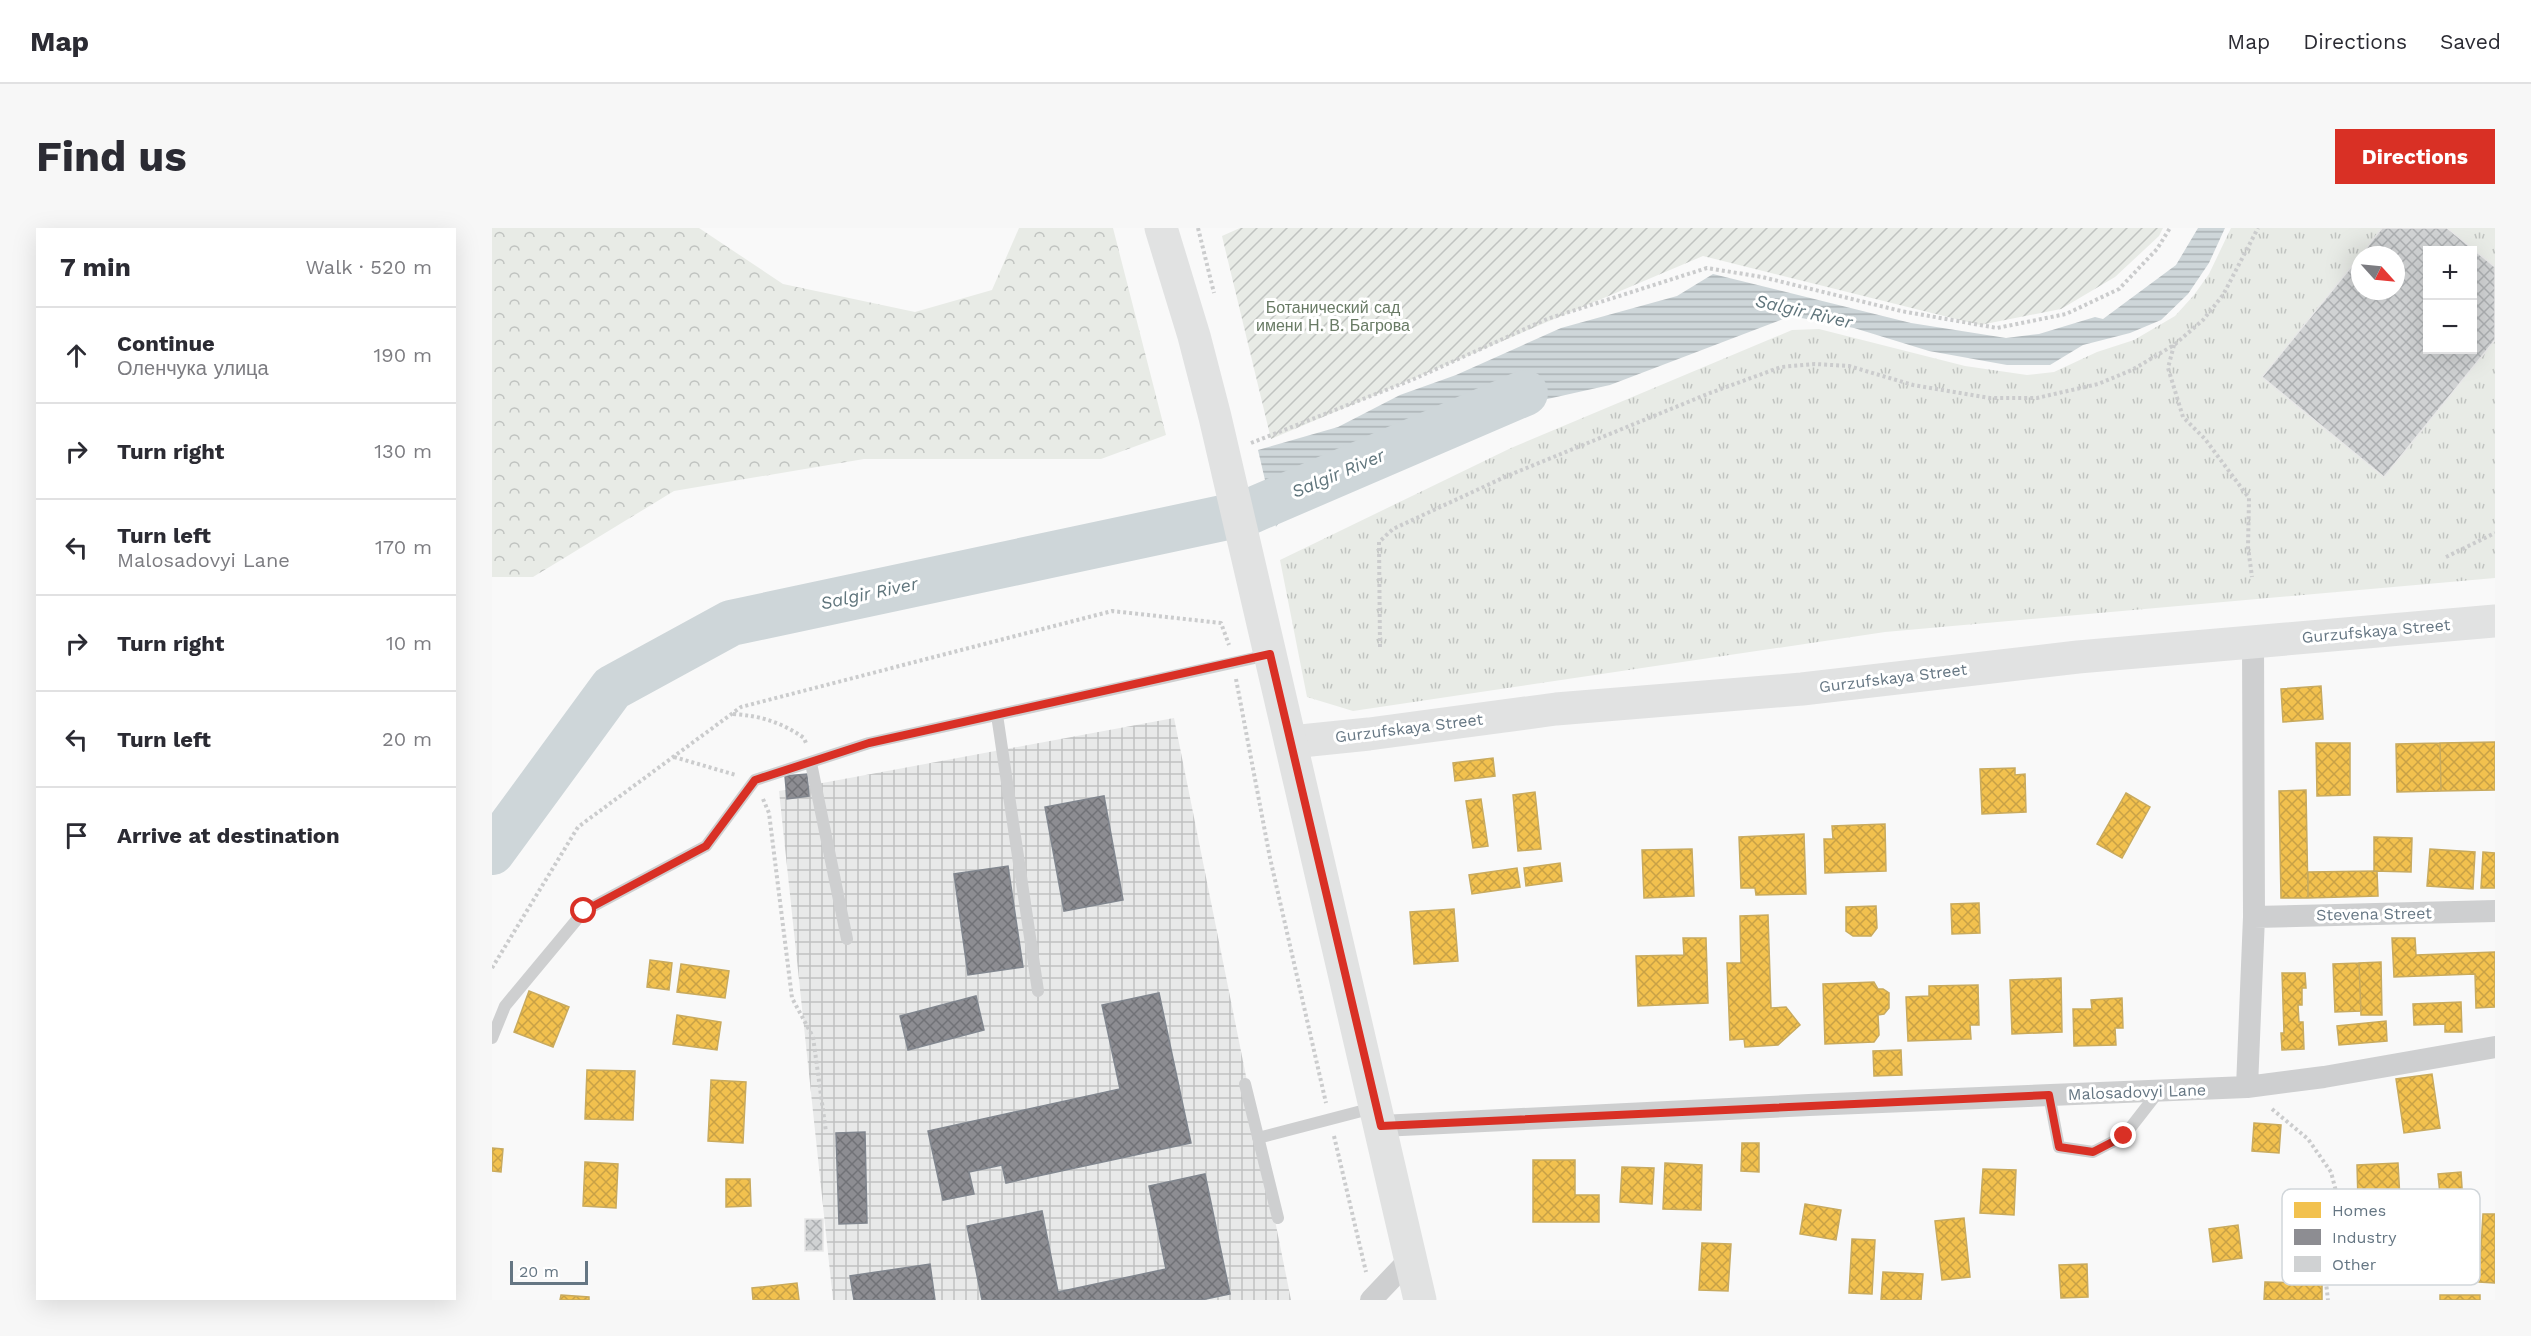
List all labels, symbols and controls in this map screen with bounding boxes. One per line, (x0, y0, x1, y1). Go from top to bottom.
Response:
text: Map (30, 25, 89, 58)
text: Map (2227, 29, 2270, 54)
text: Directions (2303, 29, 2407, 54)
text: Saved (2440, 29, 2501, 54)
button: Directions (2335, 129, 2495, 184)
text: Find us (36, 132, 187, 181)
north arrow (2351, 246, 2405, 300)
map controls (2423, 246, 2477, 354)
button: + (2423, 246, 2477, 300)
text: 7 min (60, 252, 131, 282)
text: Walk · 520 m (305, 255, 432, 279)
water label: Salgir River (1753, 290, 1856, 333)
park label: Ботанический сад имени Н. В. Багрова (1256, 298, 1410, 335)
button: − (2423, 300, 2477, 354)
text: Continue (117, 331, 215, 356)
icon: ahead (60, 339, 93, 372)
text: 190 m (374, 343, 432, 367)
text: Оленчука улица (117, 356, 269, 380)
icon: right (60, 435, 93, 468)
text: Turn right (117, 439, 224, 464)
text: 130 m (374, 439, 432, 463)
water label: Salgir River (1288, 444, 1389, 502)
text: Turn left (117, 523, 211, 548)
icon: left (60, 531, 93, 564)
text: 170 m (375, 535, 432, 559)
text: Malosadovyi Lane (117, 548, 290, 572)
water label: Salgir River (818, 572, 921, 614)
street label: Gurzufskaya Street (2301, 615, 2451, 647)
icon: right (60, 627, 93, 660)
text: Turn right (117, 631, 224, 656)
text: 10 m (386, 631, 432, 655)
street label: Gurzufskaya Street (1818, 659, 1968, 697)
street label: Gurzufskaya Street (1334, 709, 1484, 747)
icon: left (60, 723, 93, 756)
text: Turn left (117, 727, 211, 752)
text: 20 m (382, 727, 432, 751)
icon: arrive (60, 819, 93, 852)
text: Arrive at destination (117, 823, 340, 848)
route start (570, 897, 596, 923)
street label: Stevena Street (2316, 903, 2432, 925)
street label: Malosadovyi Lane (2068, 1080, 2206, 1104)
route end (2110, 1122, 2136, 1148)
legend (2282, 1189, 2480, 1285)
text: Homes (2332, 1201, 2386, 1220)
text: Industry (2332, 1228, 2397, 1247)
text: Other (2332, 1255, 2377, 1274)
scale bar (510, 1258, 588, 1286)
text: 20 m (519, 1262, 559, 1281)

